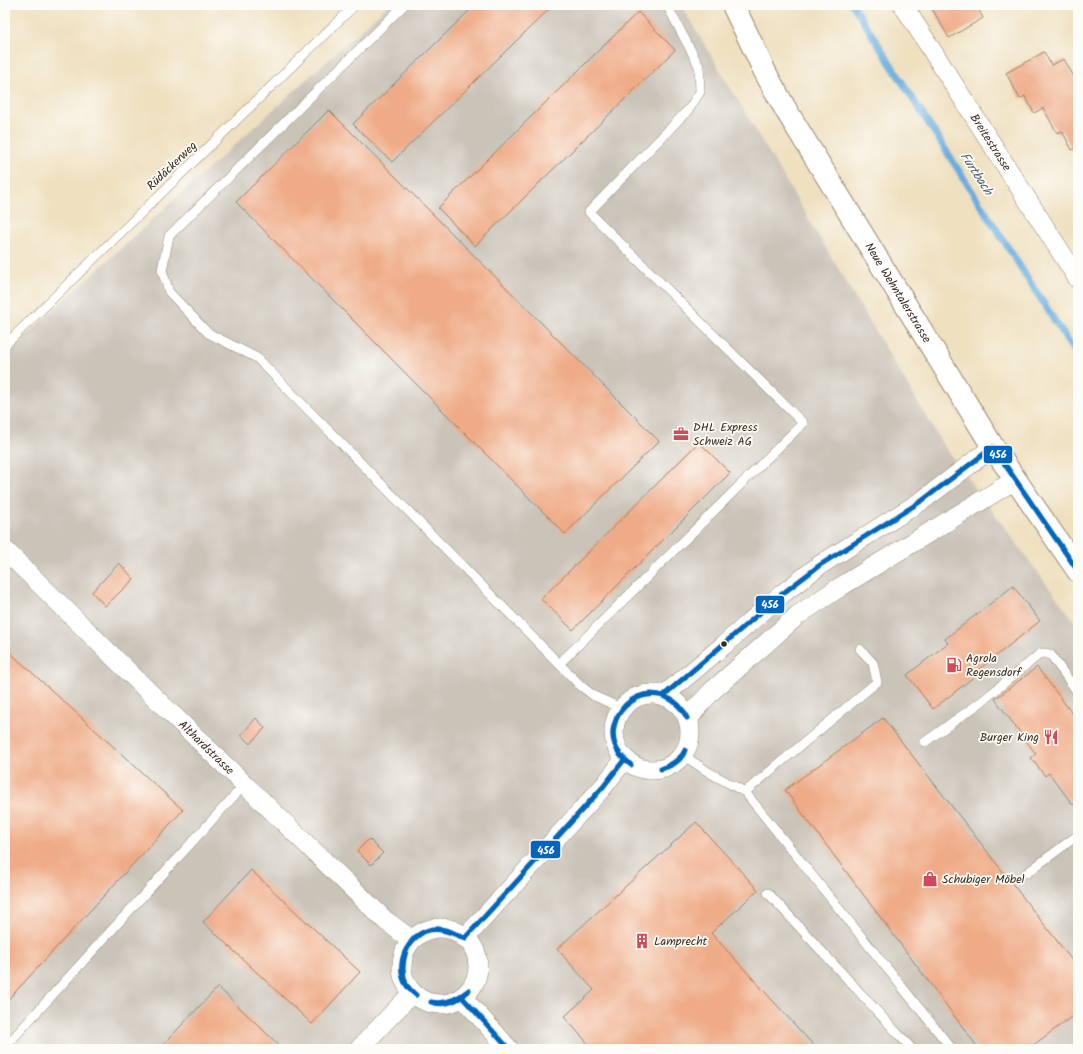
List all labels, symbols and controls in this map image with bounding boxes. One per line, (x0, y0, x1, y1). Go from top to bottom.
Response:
street label: Breitestrasse (965, 110, 1017, 175)
street label: Rüdäckerweg (142, 137, 202, 195)
water label: Furtbach (954, 148, 998, 201)
street label: Neue Wehntalerstrasse (860, 239, 937, 347)
place label: DHL Express Schweiz AG (693, 418, 758, 451)
office icon: DHL Express Schweiz AG (672, 425, 690, 443)
line badge: 456 (983, 445, 1013, 464)
text: 456 (989, 446, 1007, 464)
line badge: 456 (755, 595, 785, 614)
text: 456 (761, 596, 779, 614)
unlabelled marker (719, 639, 729, 649)
place label: Agrola Regensdorf (966, 649, 1022, 682)
fuel station icon: Agrola Regensdorf (945, 656, 963, 674)
street label: Althardstrasse (174, 716, 239, 780)
place label: Burger King (980, 728, 1039, 747)
restaurant icon: Burger King (1042, 728, 1060, 746)
line badge: 456 (530, 840, 561, 859)
text: 456 (537, 842, 555, 860)
shop icon: Schubiger Möbel (921, 870, 939, 888)
place label: Schubiger Möbel (942, 870, 1025, 889)
building icon: Lamprecht (633, 932, 651, 950)
place label: Lamprecht (654, 932, 708, 951)

